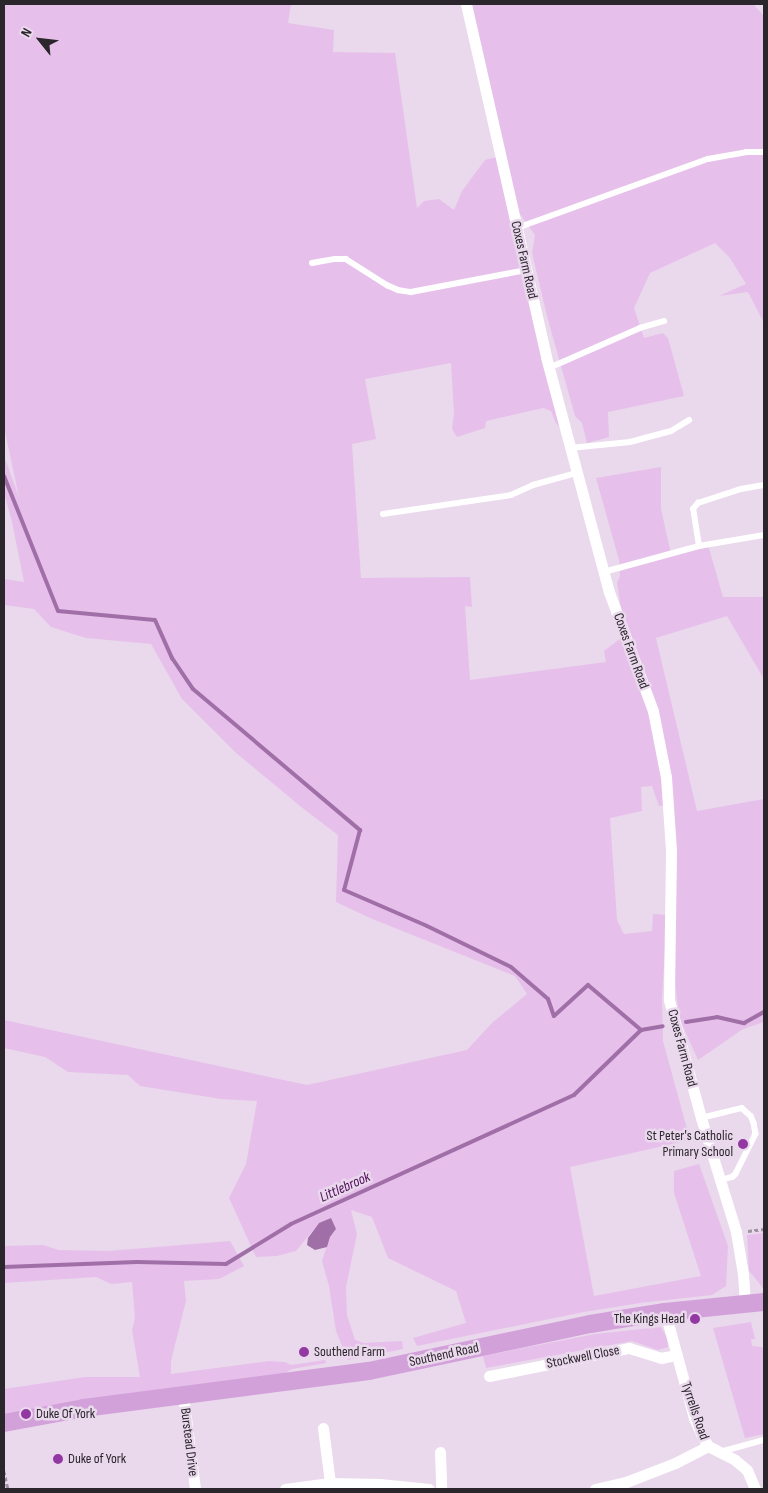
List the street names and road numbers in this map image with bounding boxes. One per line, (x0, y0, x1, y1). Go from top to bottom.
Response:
street label: Coxes Farm Road (507, 219, 541, 301)
street label: Coxes Farm Road (610, 611, 652, 691)
street label: Coxes Farm Road (664, 1008, 700, 1088)
street label: Southend Road (408, 1339, 480, 1371)
street label: Stockwell Close (545, 1342, 621, 1372)
street label: Tyrrells Road (677, 1380, 713, 1442)
street label: Burstead Drive (176, 1407, 202, 1477)

